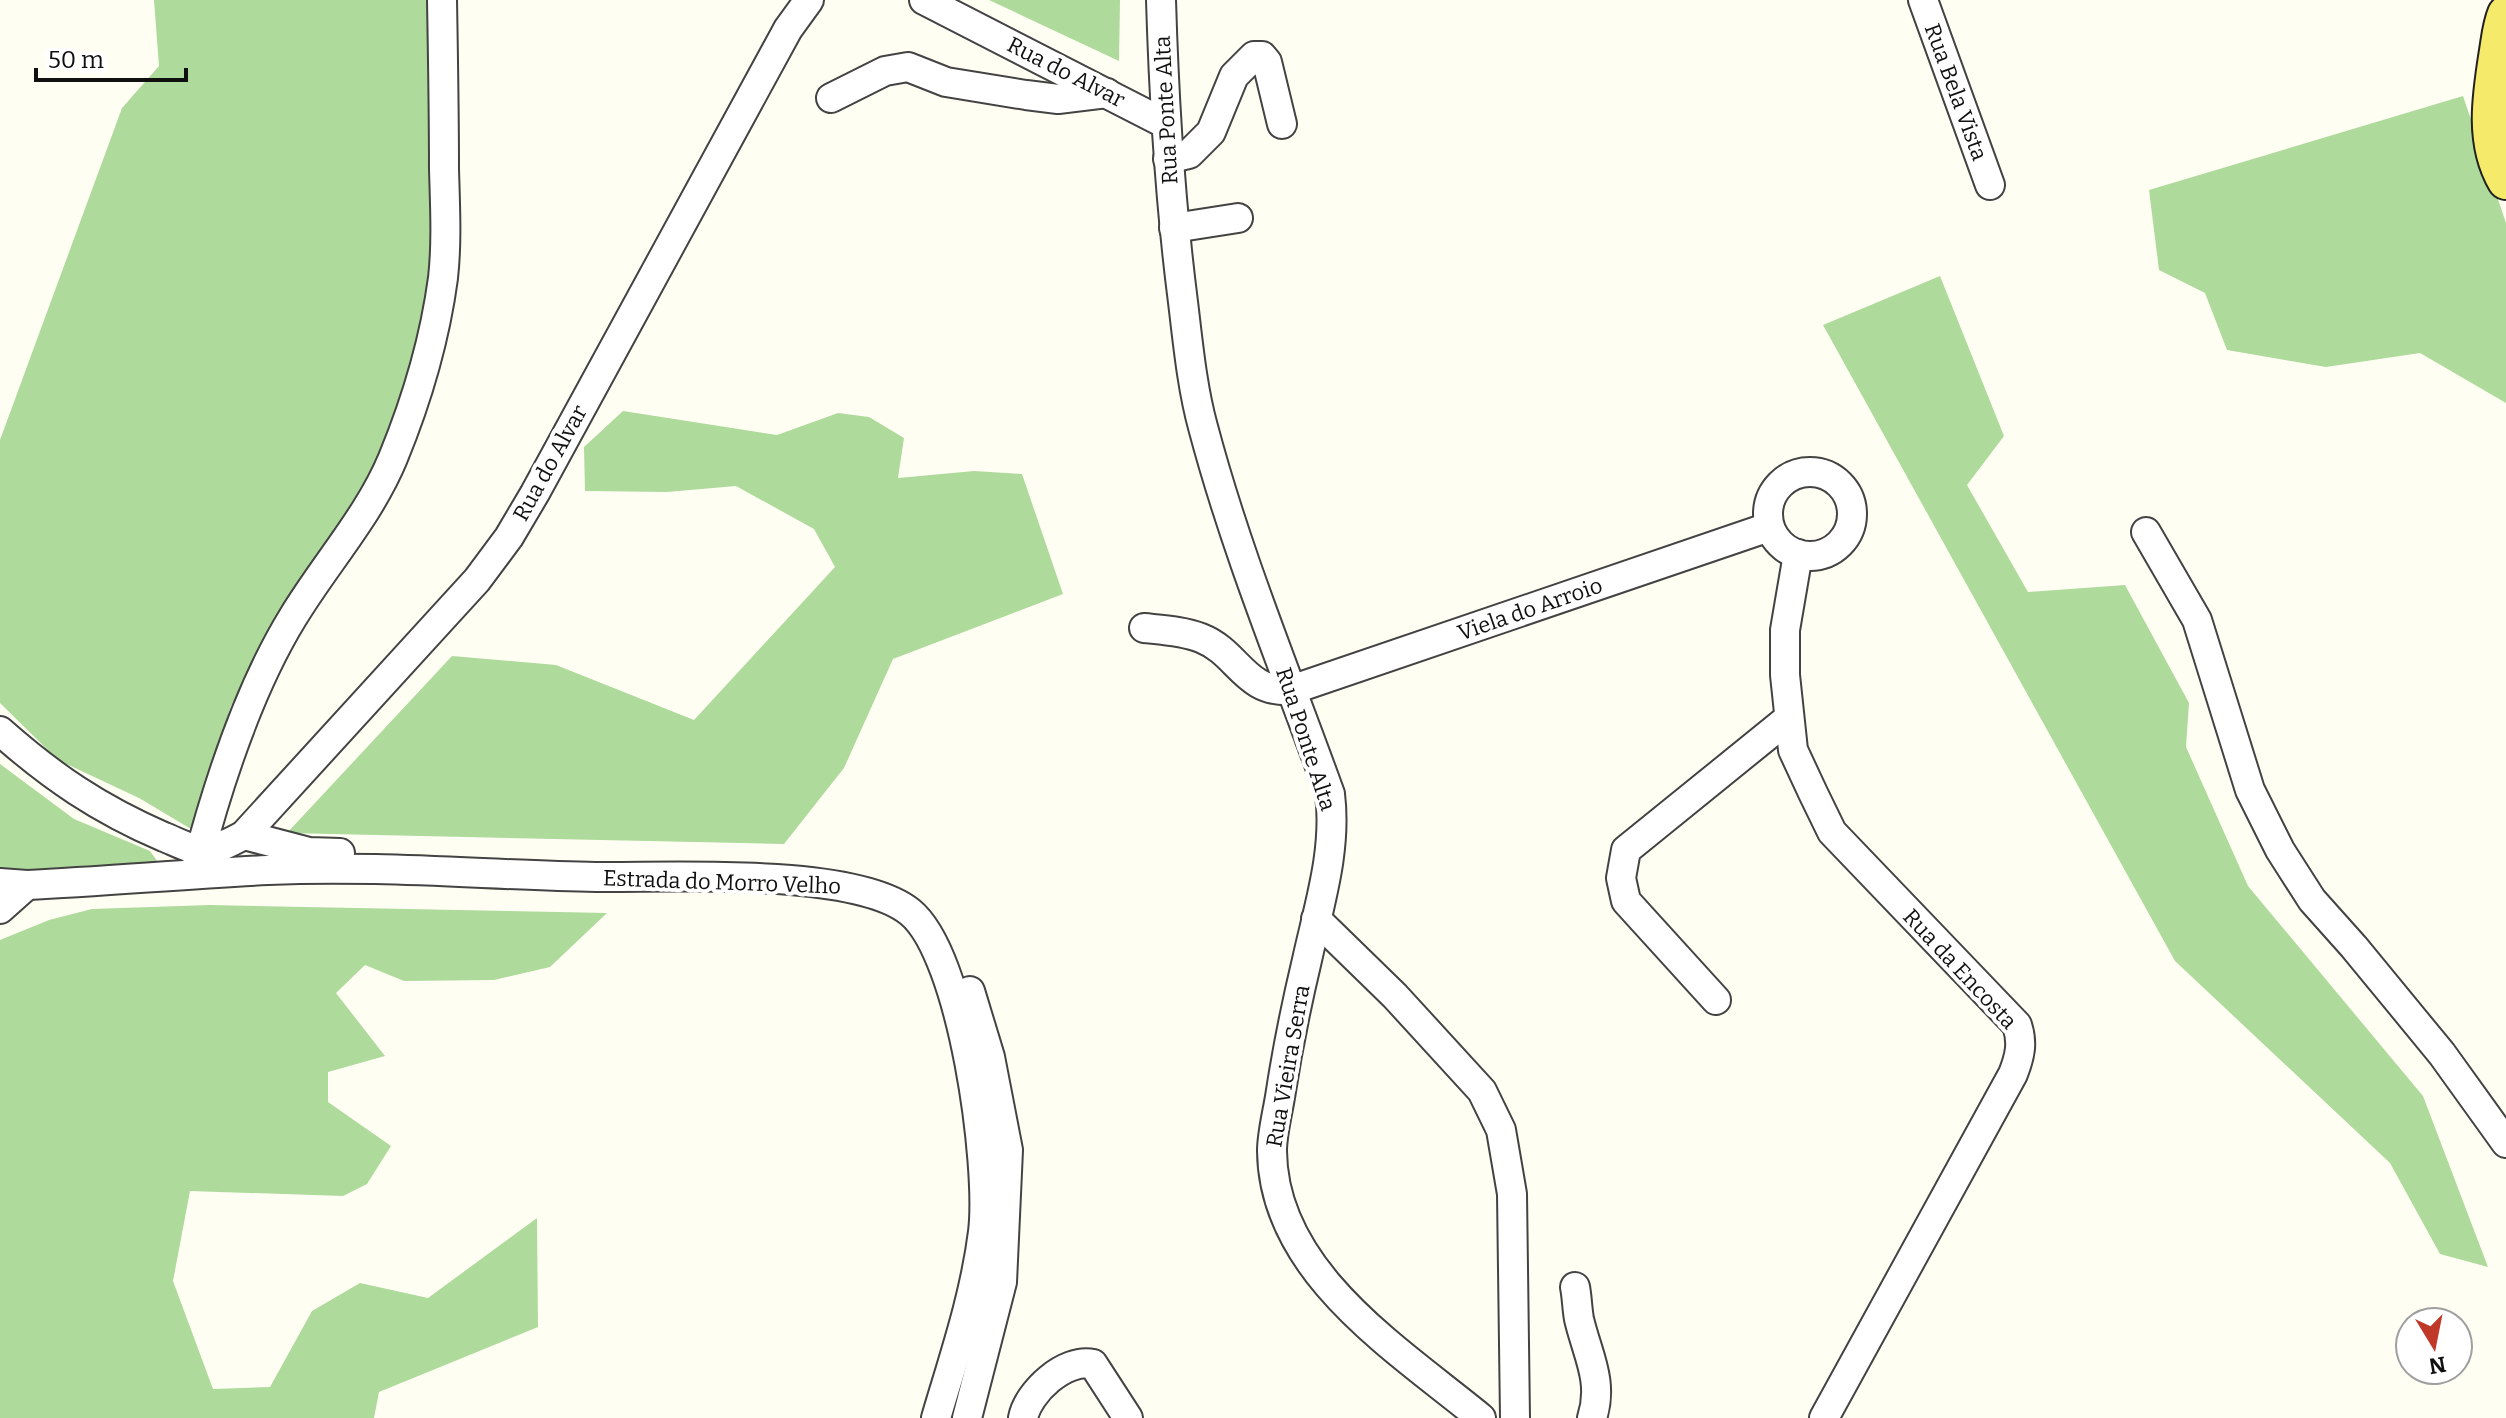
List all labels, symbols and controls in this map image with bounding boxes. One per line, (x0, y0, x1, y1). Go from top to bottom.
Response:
street label: Rua Bela Vista (1919, 20, 1993, 164)
street label: Rua do Alvar (1003, 31, 1130, 113)
scale bar (36, 32, 186, 82)
street label: Rua Ponte Alta (1149, 35, 1183, 185)
text: 50 m (48, 46, 104, 74)
street label: Rua do Alvar (507, 400, 593, 526)
street label: Viela do Arroio (1454, 572, 1606, 646)
street label: Rua Ponte Alta (1270, 664, 1342, 814)
street label: Estrada do Morro Velho (603, 864, 841, 900)
street label: Rua da Encosta (1897, 903, 2023, 1035)
street label: Rua Vieira Serra (1260, 983, 1316, 1149)
north arrow (2394, 1306, 2474, 1386)
text: N (2427, 1350, 2448, 1380)

